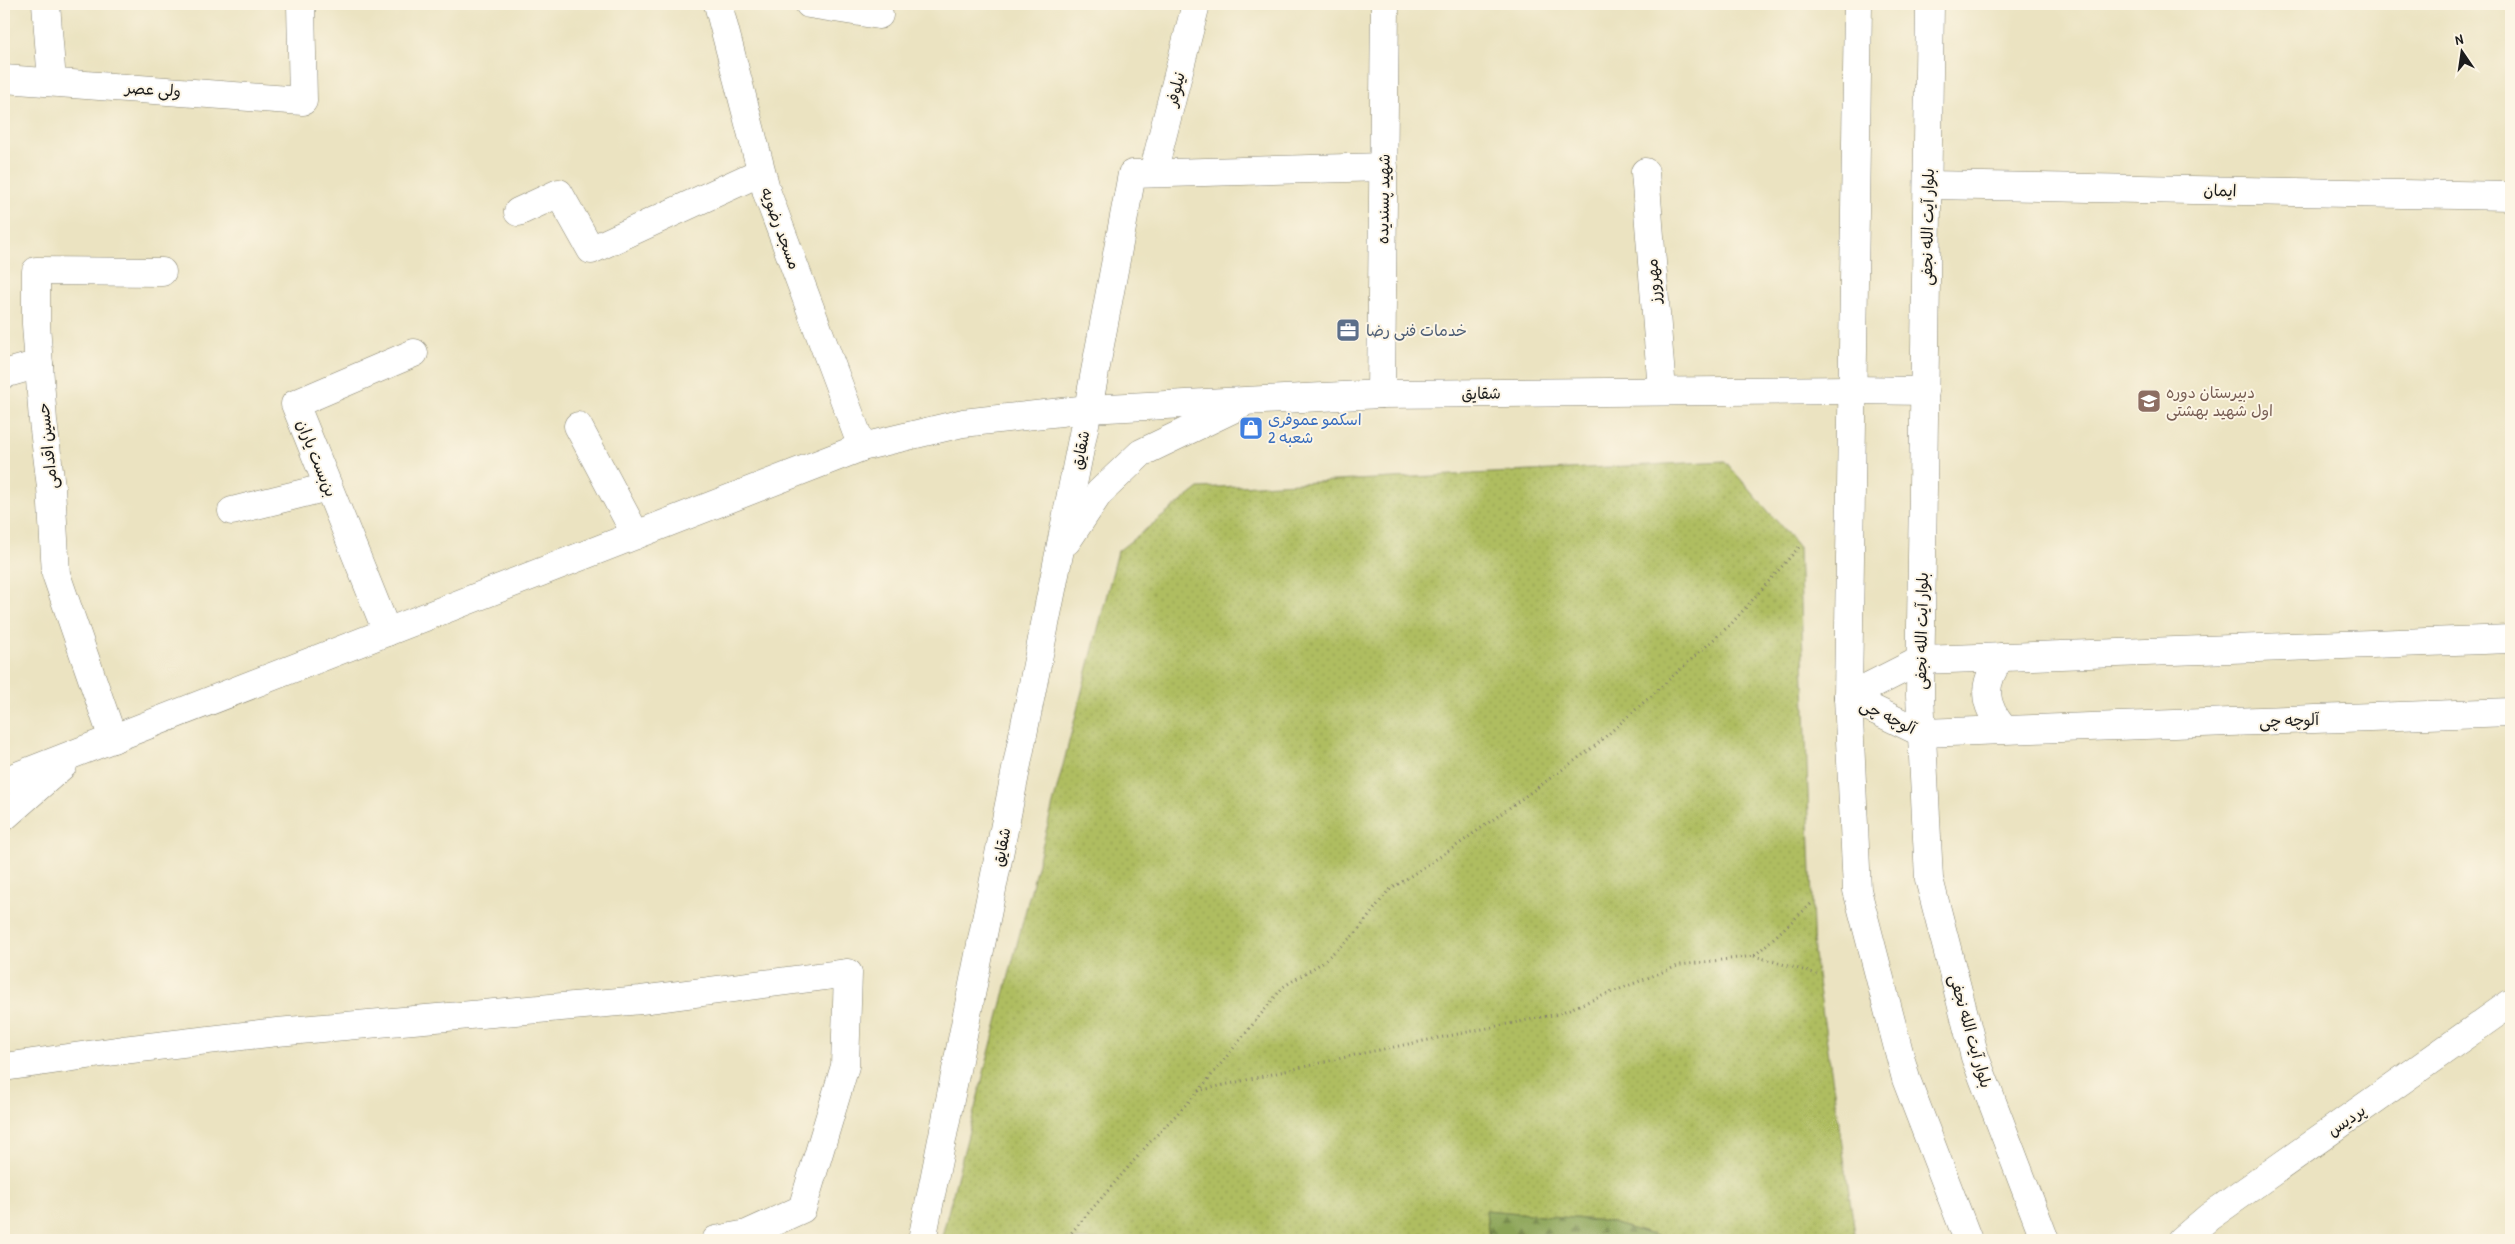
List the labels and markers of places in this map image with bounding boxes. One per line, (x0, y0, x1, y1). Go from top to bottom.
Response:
office icon: خدمات فنی رضا (1335, 317, 1361, 343)
place label: خدمات فنی رضا (1366, 319, 1467, 341)
place label: دبیرستان دوره اول شهید بهشتی (2166, 381, 2273, 421)
school or university icon: دبیرستان دوره اول شهید بهشتی (2136, 388, 2162, 414)
place label: اسکمو عموفری شعبه 2 (1268, 408, 1362, 448)
shop icon: اسکمو عموفری شعبه 2 (1238, 415, 1264, 441)

